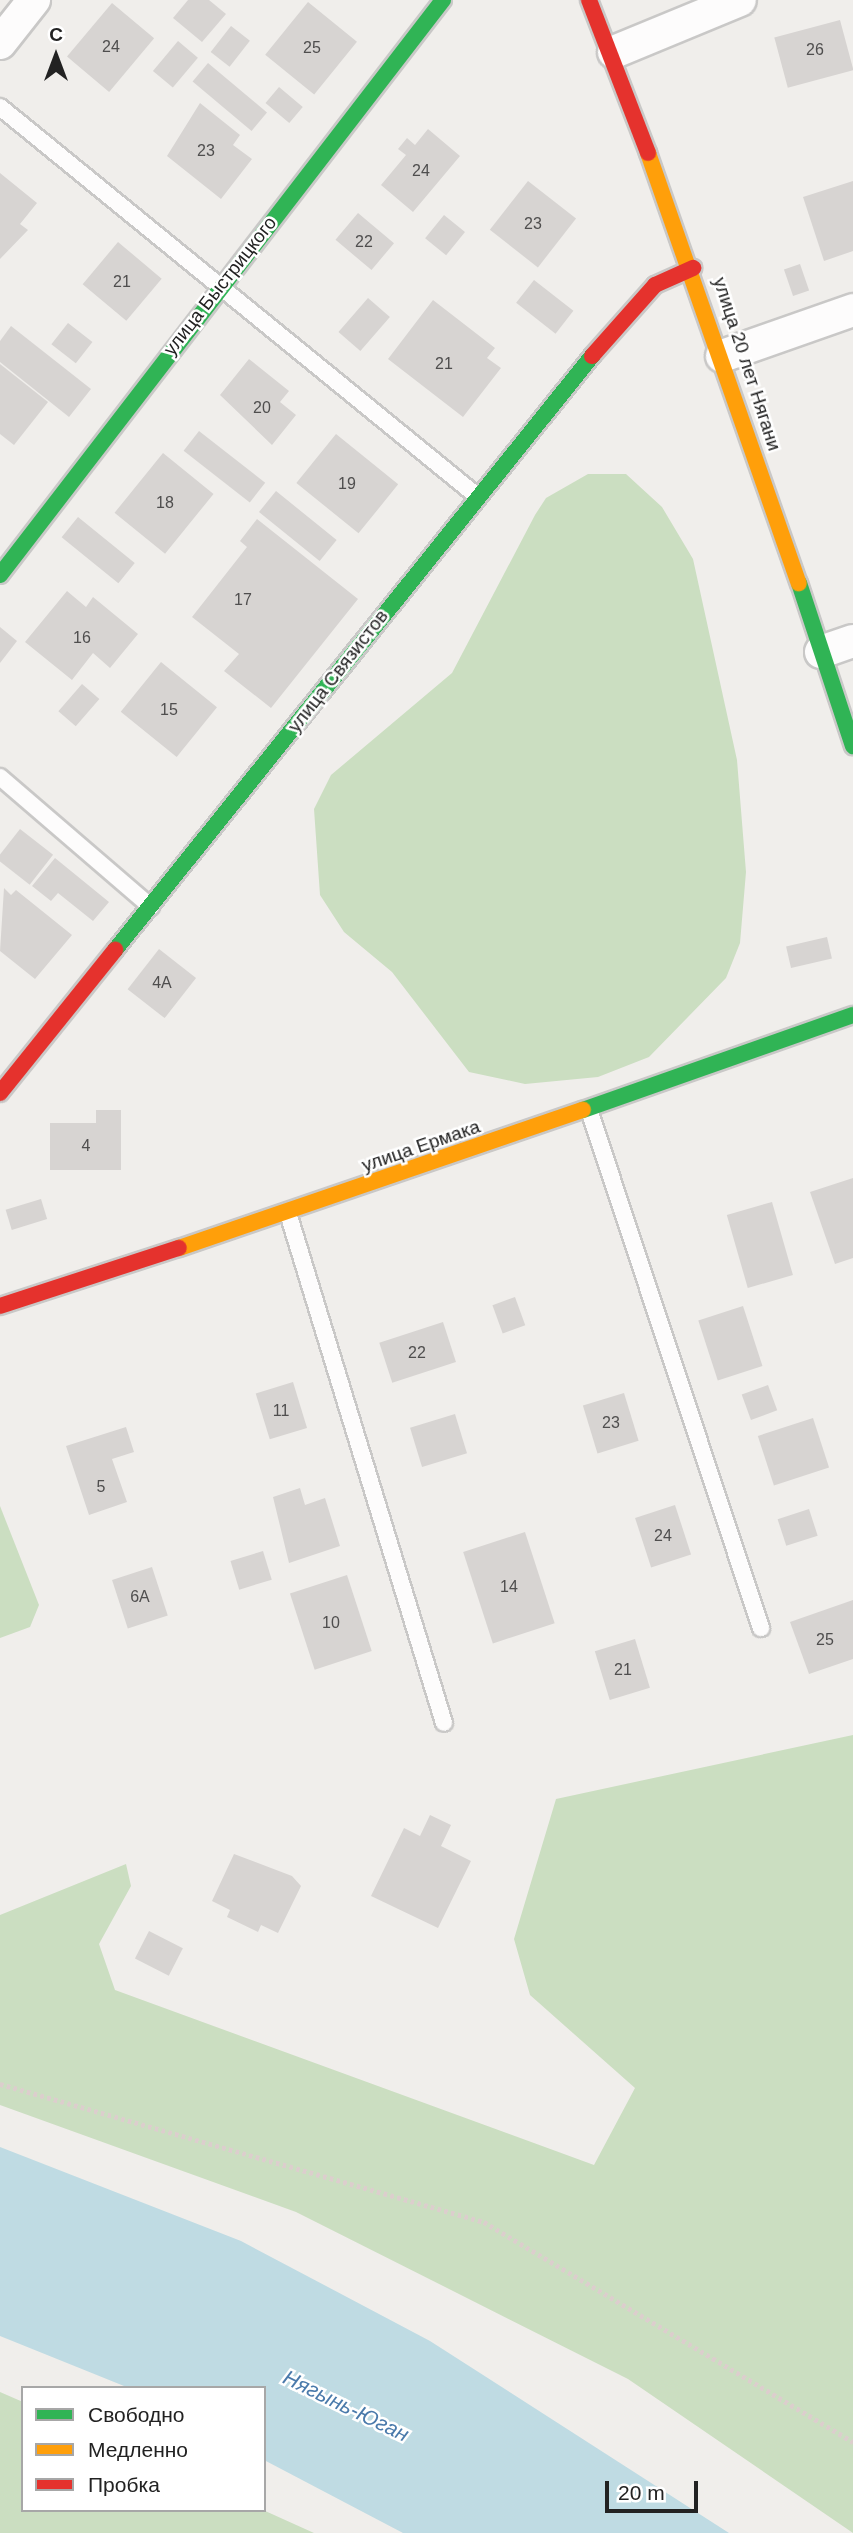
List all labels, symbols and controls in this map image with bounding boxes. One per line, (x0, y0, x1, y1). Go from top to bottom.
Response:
north arrow (21, 21, 91, 91)
text: С (49, 24, 63, 45)
house number: 24 (102, 37, 120, 57)
house number: 25 (303, 38, 321, 58)
house number: 26 (806, 40, 824, 60)
house number: 23 (197, 141, 215, 161)
house number: 24 (412, 161, 430, 181)
street label: улица Быстрицкого (159, 212, 281, 360)
house number: 23 (524, 214, 542, 234)
house number: 22 (355, 232, 373, 252)
house number: 21 (113, 272, 131, 292)
street label: улица 20 лет Нягани (708, 274, 786, 454)
house number: 21 (435, 354, 453, 374)
house number: 20 (253, 398, 271, 418)
house number: 19 (338, 474, 356, 494)
house number: 18 (156, 493, 174, 513)
house number: 17 (234, 590, 252, 610)
street label: улица Связистов (283, 605, 393, 737)
house number: 16 (73, 628, 91, 648)
house number: 15 (160, 700, 178, 720)
house number: 4А (152, 973, 172, 993)
street label: улица Ермака (359, 1115, 483, 1177)
house number: 4 (82, 1136, 90, 1156)
house number: 22 (408, 1343, 426, 1363)
house number: 11 (273, 1401, 289, 1421)
house number: 23 (602, 1413, 620, 1433)
house number: 5 (97, 1477, 105, 1497)
house number: 24 (654, 1526, 672, 1546)
house number: 14 (500, 1577, 518, 1597)
house number: 6А (130, 1587, 150, 1607)
house number: 10 (322, 1613, 340, 1633)
house number: 25 (816, 1630, 834, 1650)
house number: 21 (614, 1660, 632, 1680)
water label: Нягынь-Юган (279, 2365, 413, 2447)
legend (21, 2386, 266, 2512)
text: Свободно (88, 2403, 185, 2426)
text: Медленно (88, 2438, 188, 2461)
scale bar (608, 2466, 701, 2510)
text: Пробка (88, 2473, 160, 2496)
text: 20 m (618, 2481, 665, 2504)

